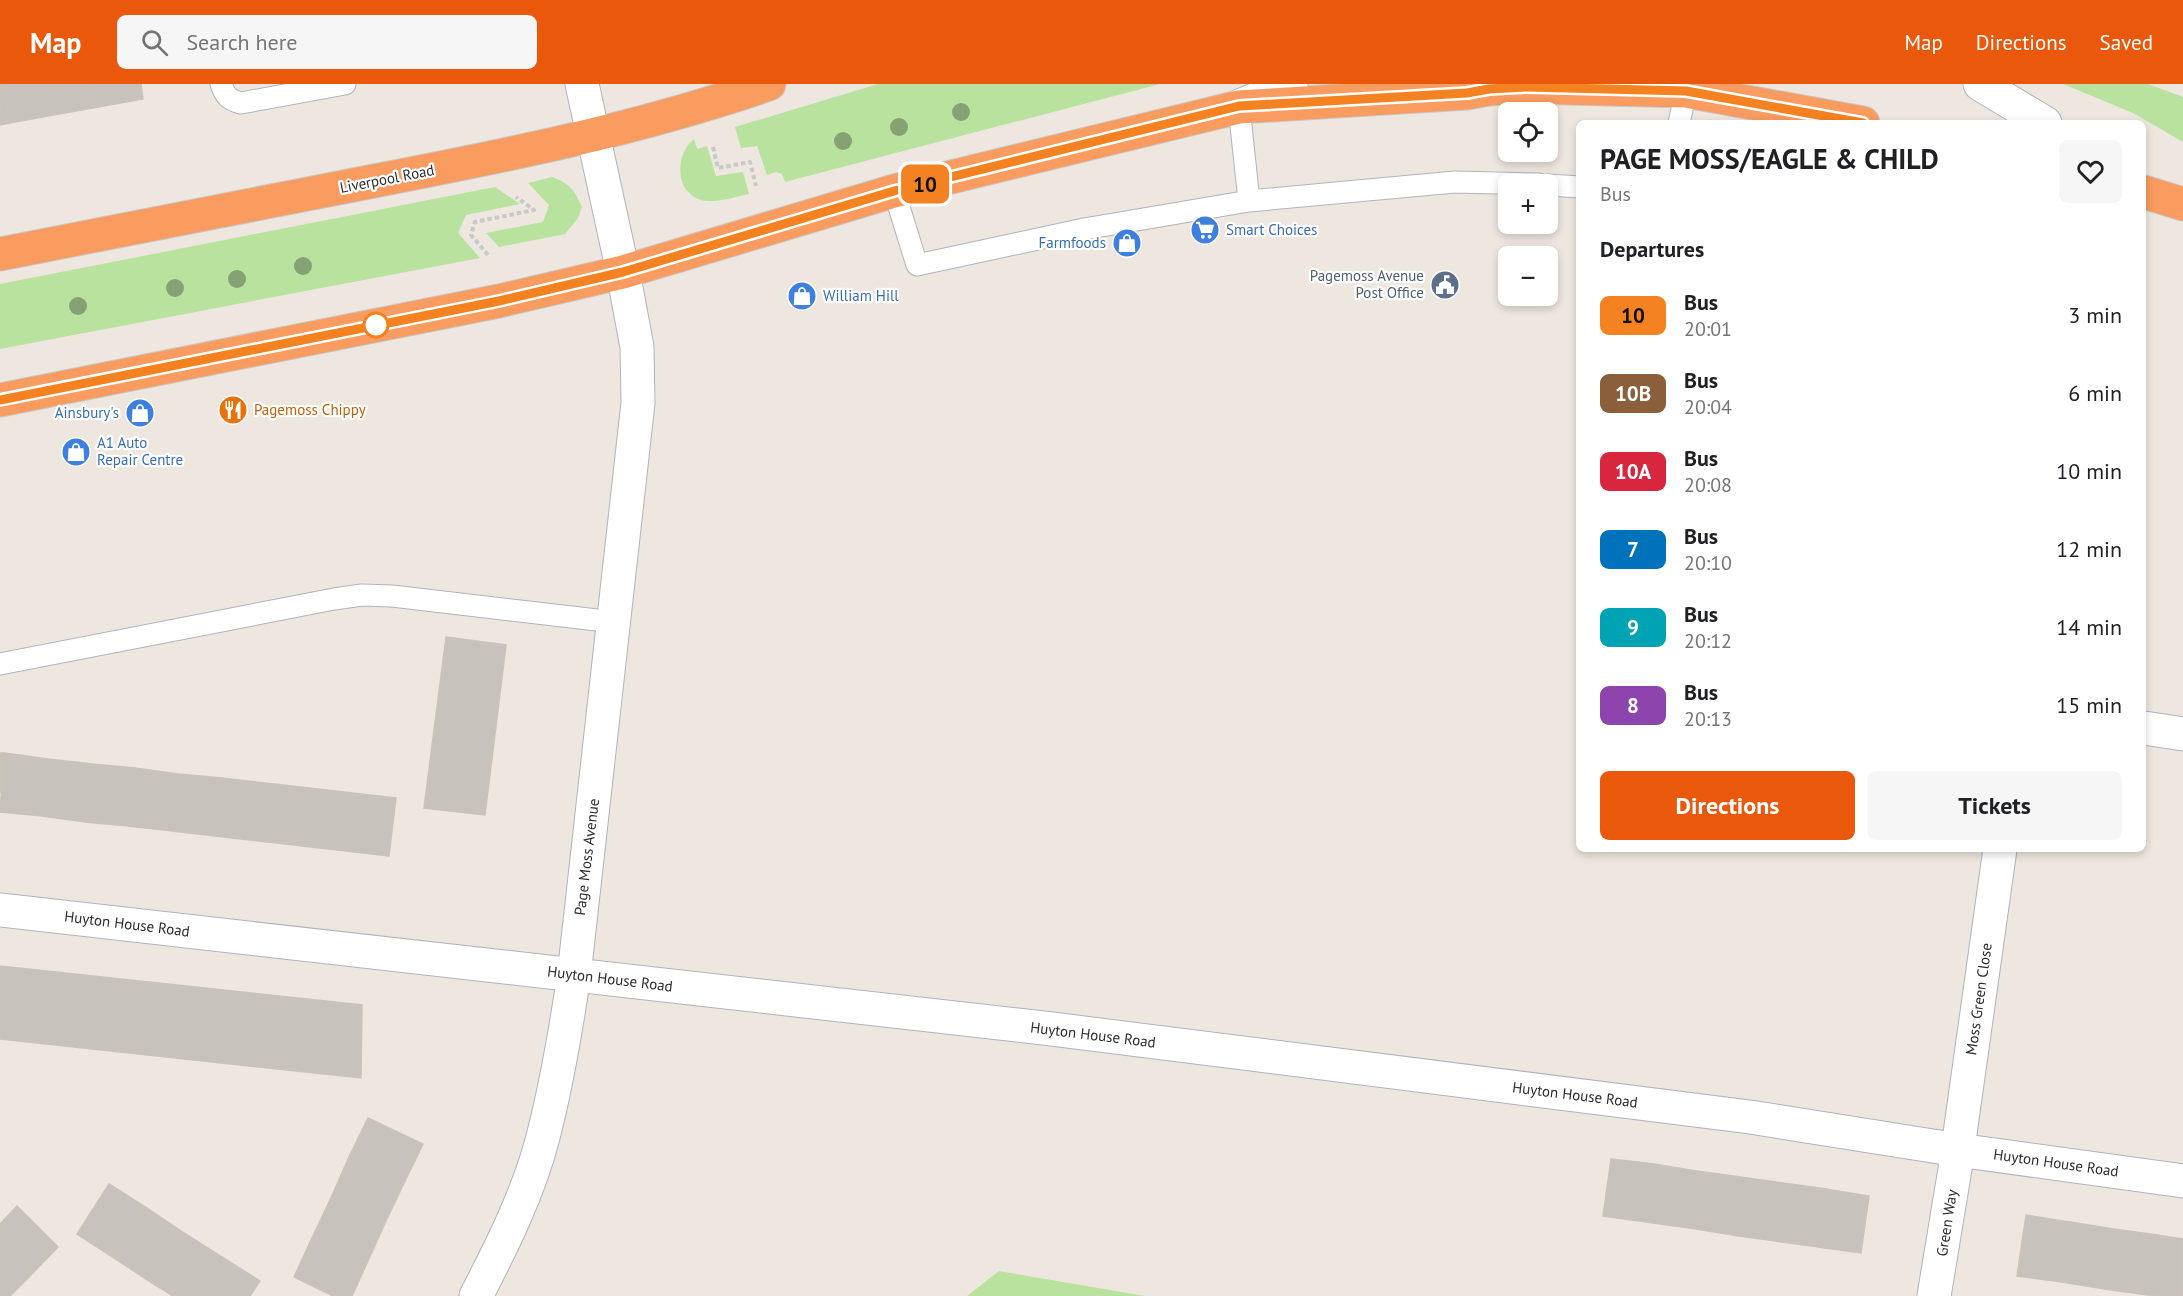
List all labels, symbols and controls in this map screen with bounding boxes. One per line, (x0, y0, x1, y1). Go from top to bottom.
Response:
search box (117, 15, 537, 69)
text: Map (30, 24, 81, 61)
icon: search (138, 26, 171, 59)
text: Search here (186, 28, 297, 56)
text: Map (1904, 29, 1943, 56)
text: Directions (1976, 29, 2067, 56)
text: Saved (2100, 29, 2153, 56)
map controls (1498, 102, 1558, 306)
button: locate (1498, 102, 1558, 162)
text: PAGE MOSS/EAGLE & CHILD (1600, 140, 1939, 177)
button: heart (2059, 140, 2122, 203)
street label: Liverpool Road (338, 160, 436, 197)
line badge: 10 (898, 164, 952, 204)
text: 10 (913, 171, 937, 198)
button: + (1498, 174, 1558, 234)
text: Bus (1600, 181, 1631, 207)
supermarket icon: Smart Choices (1189, 214, 1221, 246)
place label: Smart Choices (1226, 220, 1317, 239)
shop icon: Farmfoods (1111, 227, 1143, 259)
place label: Farmfoods (1038, 233, 1106, 252)
text: Departures (1600, 235, 1704, 263)
button: − (1498, 246, 1558, 306)
place label: Pagemoss Avenue Post Office (1310, 266, 1424, 302)
public building icon: Pagemoss Avenue Post Office (1429, 269, 1461, 301)
shop icon: William Hill (786, 280, 818, 312)
place label: William Hill (823, 286, 899, 305)
text: Bus (1684, 288, 1718, 316)
text: 3 min (2068, 301, 2122, 329)
text: 10 (1621, 302, 1645, 329)
unlabelled marker (363, 312, 389, 338)
text: 20:01 (1684, 316, 1732, 342)
text: Bus (1684, 366, 1718, 394)
text: 6 min (2068, 379, 2122, 407)
text: 10B (1615, 380, 1651, 407)
restaurant icon: Pagemoss Chippy (217, 394, 249, 426)
text: 20:04 (1684, 394, 1732, 420)
shop icon: Ainsbury's (124, 397, 156, 429)
place label: Pagemoss Chippy (254, 400, 366, 419)
place label: Ainsbury's (55, 403, 119, 422)
place label: A1 Auto Repair Centre (97, 433, 183, 469)
shop icon: A1 Auto Repair Centre (60, 436, 92, 468)
text: Bus (1684, 444, 1718, 472)
text: 10 min (2056, 457, 2122, 485)
text: 10A (1615, 458, 1651, 485)
text: 20:08 (1684, 472, 1732, 498)
text: Bus (1684, 522, 1718, 550)
text: 12 min (2056, 535, 2122, 563)
text: 7 (1627, 536, 1639, 563)
text: 20:10 (1684, 550, 1732, 576)
text: Bus (1684, 600, 1718, 628)
text: 14 min (2056, 613, 2122, 641)
text: 9 (1627, 614, 1639, 641)
text: 20:12 (1684, 628, 1732, 654)
text: Bus (1684, 678, 1718, 706)
text: 15 min (2056, 691, 2122, 719)
text: 8 (1627, 692, 1639, 719)
text: 20:13 (1684, 706, 1732, 732)
button: Directions (1600, 771, 1855, 840)
button: Tickets (1867, 771, 2122, 840)
street label: Page Moss Avenue (570, 797, 603, 917)
street label: Huyton House Road (63, 906, 191, 941)
street label: Moss Green Close (1961, 942, 1996, 1056)
street label: Huyton House Road (546, 961, 674, 996)
street label: Huyton House Road (1029, 1017, 1157, 1052)
street label: Huyton House Road (1511, 1077, 1639, 1112)
street label: Huyton House Road (1992, 1144, 2120, 1181)
street label: Green Way (1932, 1188, 1961, 1258)

